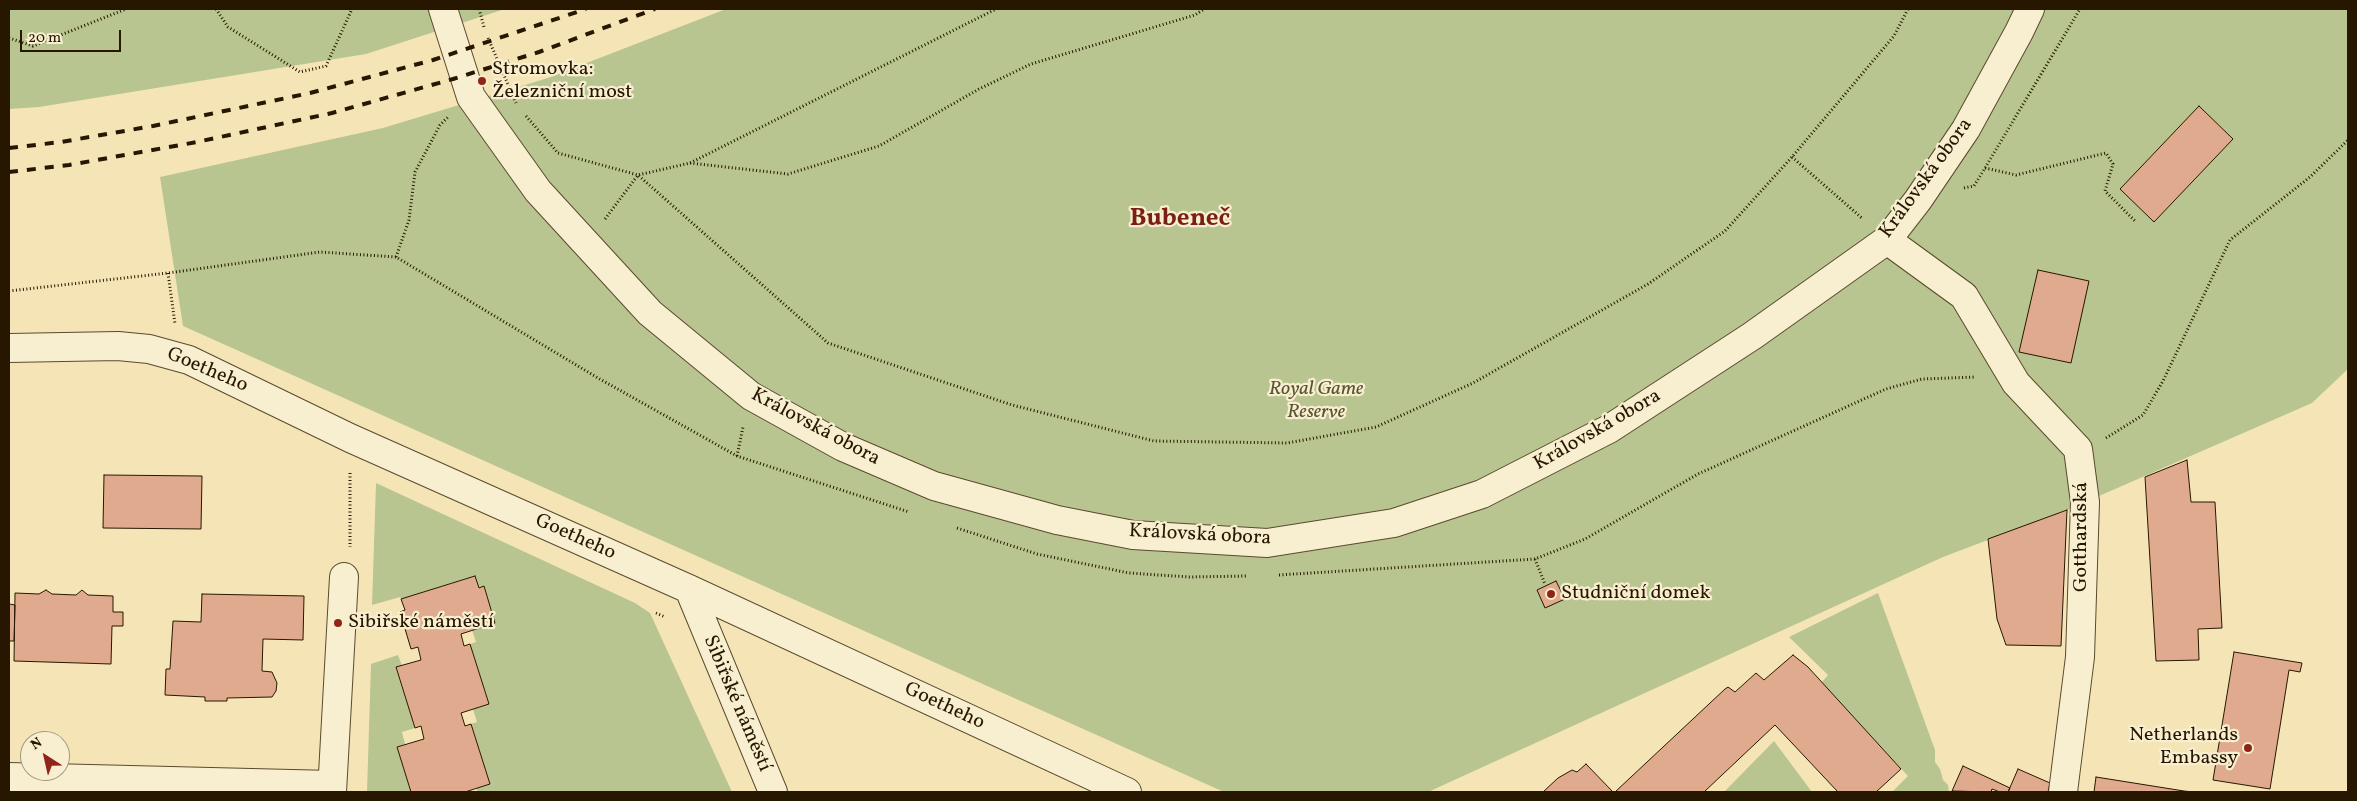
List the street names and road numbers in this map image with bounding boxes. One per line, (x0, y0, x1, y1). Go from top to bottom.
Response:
street label: Královská obora (1875, 114, 1979, 244)
street label: Goetheho (163, 343, 251, 399)
street label: Královská obora (746, 384, 884, 472)
street label: Královská obora (1530, 385, 1666, 477)
street label: Gotthardská (2070, 482, 2094, 592)
street label: Goetheho (531, 510, 619, 566)
street label: Královská obora (1128, 520, 1272, 552)
street label: Sibiřské náměstí (696, 632, 776, 776)
street label: Goetheho (900, 678, 988, 736)

